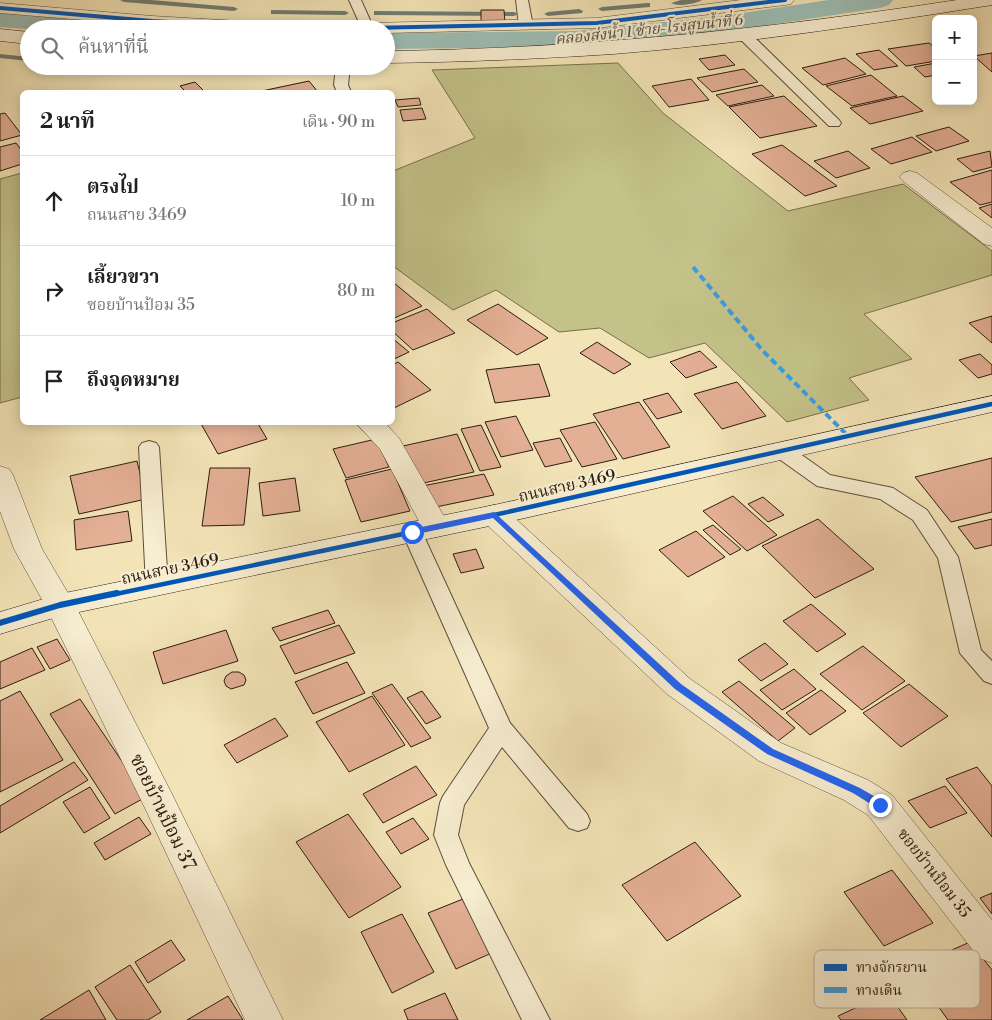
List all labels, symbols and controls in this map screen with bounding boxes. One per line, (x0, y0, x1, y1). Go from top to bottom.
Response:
water label: คลองส่งน้ำ 1 ซ้าย-โรงสูบน้ำที่ 6 (554, 9, 744, 49)
map controls (932, 15, 977, 105)
button: + (932, 15, 977, 60)
search box (20, 20, 395, 75)
icon: search (38, 34, 66, 62)
text: ค้นหาที่นี่ (78, 35, 149, 59)
button: − (932, 60, 977, 105)
text: 2 นาที (40, 109, 95, 135)
text: เดิน · 90 m (302, 112, 375, 132)
text: ตรงไป (87, 175, 139, 199)
icon: ahead (40, 187, 68, 215)
text: 10 m (341, 191, 375, 211)
text: ถนนสาย 3469 (87, 205, 186, 225)
text: เลี้ยวขวา (87, 265, 159, 289)
icon: right (40, 277, 68, 305)
text: 80 m (337, 281, 375, 301)
text: ซอยบ้านป้อม 35 (87, 295, 195, 315)
icon: arrive (40, 367, 68, 395)
text: ถึงจุดหมาย (87, 368, 180, 392)
street label: ถนนสาย 3469 (516, 465, 618, 507)
route start (401, 521, 424, 544)
street label: ถนนสาย 3469 (119, 549, 221, 589)
street label: ซอยบ้านป้อม 37 (124, 750, 202, 875)
route end (869, 794, 892, 817)
street label: ซอยบ้านป้อม 35 (893, 824, 975, 922)
legend (814, 950, 980, 1008)
text: ทางจักรยาน (856, 959, 927, 977)
text: ทางเดิน (856, 982, 902, 1000)

